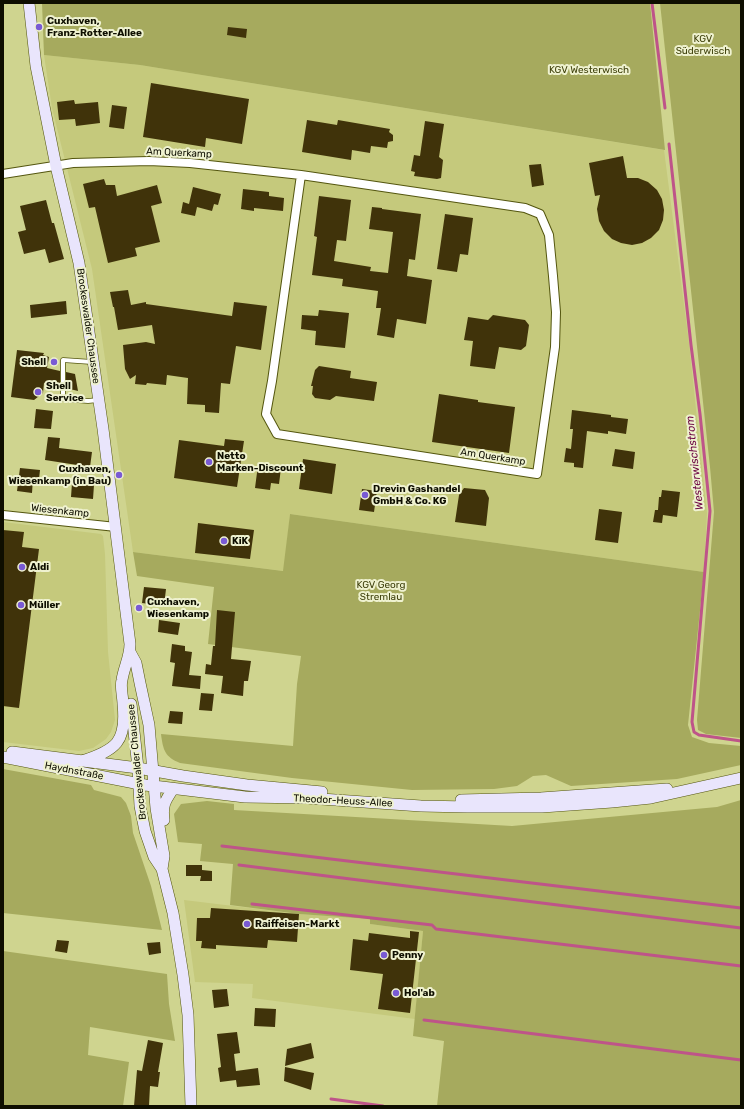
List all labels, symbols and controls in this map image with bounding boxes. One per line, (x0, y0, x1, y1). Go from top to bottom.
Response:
place label: Cuxhaven, Franz-Rotter-Allee (47, 15, 142, 38)
marker: Cuxhaven, Franz-Rotter-Allee (34, 22, 44, 32)
park label: KGV Süderwisch (676, 33, 730, 56)
park label: KGV Westerwisch (549, 64, 629, 76)
street label: Am Querkamp (146, 145, 212, 161)
street label: Brockeswalder Chaussee (74, 268, 102, 384)
place label: Shell (21, 356, 46, 368)
marker: Shell (49, 357, 59, 367)
place label: Shell Service (46, 380, 84, 404)
marker: Shell Service (33, 387, 43, 397)
water label: Westerwischstrom (683, 415, 707, 511)
street label: Am Querkamp (460, 446, 526, 468)
place label: Netto Marken-Discount (217, 450, 303, 474)
marker: Netto Marken-Discount (204, 457, 214, 467)
place label: Cuxhaven, Wiesenkamp (in Bau) (9, 463, 111, 486)
marker: Cuxhaven, Wiesenkamp (in Bau) (114, 470, 124, 480)
place label: Drevin Gashandel GmbH & Co. KG (373, 483, 460, 506)
marker: Drevin Gashandel GmbH & Co. KG (360, 490, 370, 500)
street label: Wiesenkamp (30, 502, 90, 520)
place label: KiK (232, 535, 248, 547)
marker: KiK (219, 536, 229, 546)
place label: Aldi (30, 561, 49, 573)
marker: Aldi (17, 562, 27, 572)
park label: KGV Georg Stremlau (356, 579, 406, 602)
place label: Cuxhaven, Wiesenkamp (147, 596, 209, 620)
place label: Müller (29, 599, 60, 611)
marker: Müller (16, 600, 26, 610)
marker: Cuxhaven, Wiesenkamp (134, 603, 144, 613)
street label: Brockeswalder Chaussee (125, 703, 149, 821)
street label: Haydnstraße (44, 759, 104, 783)
street label: Theodor-Heuss-Allee (293, 792, 393, 810)
place label: Raiffeisen-Markt (255, 918, 339, 930)
marker: Raiffeisen-Markt (242, 919, 252, 929)
place label: Penny (392, 949, 423, 961)
marker: Penny (379, 950, 389, 960)
place label: Hol'ab (404, 987, 435, 999)
marker: Hol'ab (391, 988, 401, 998)

